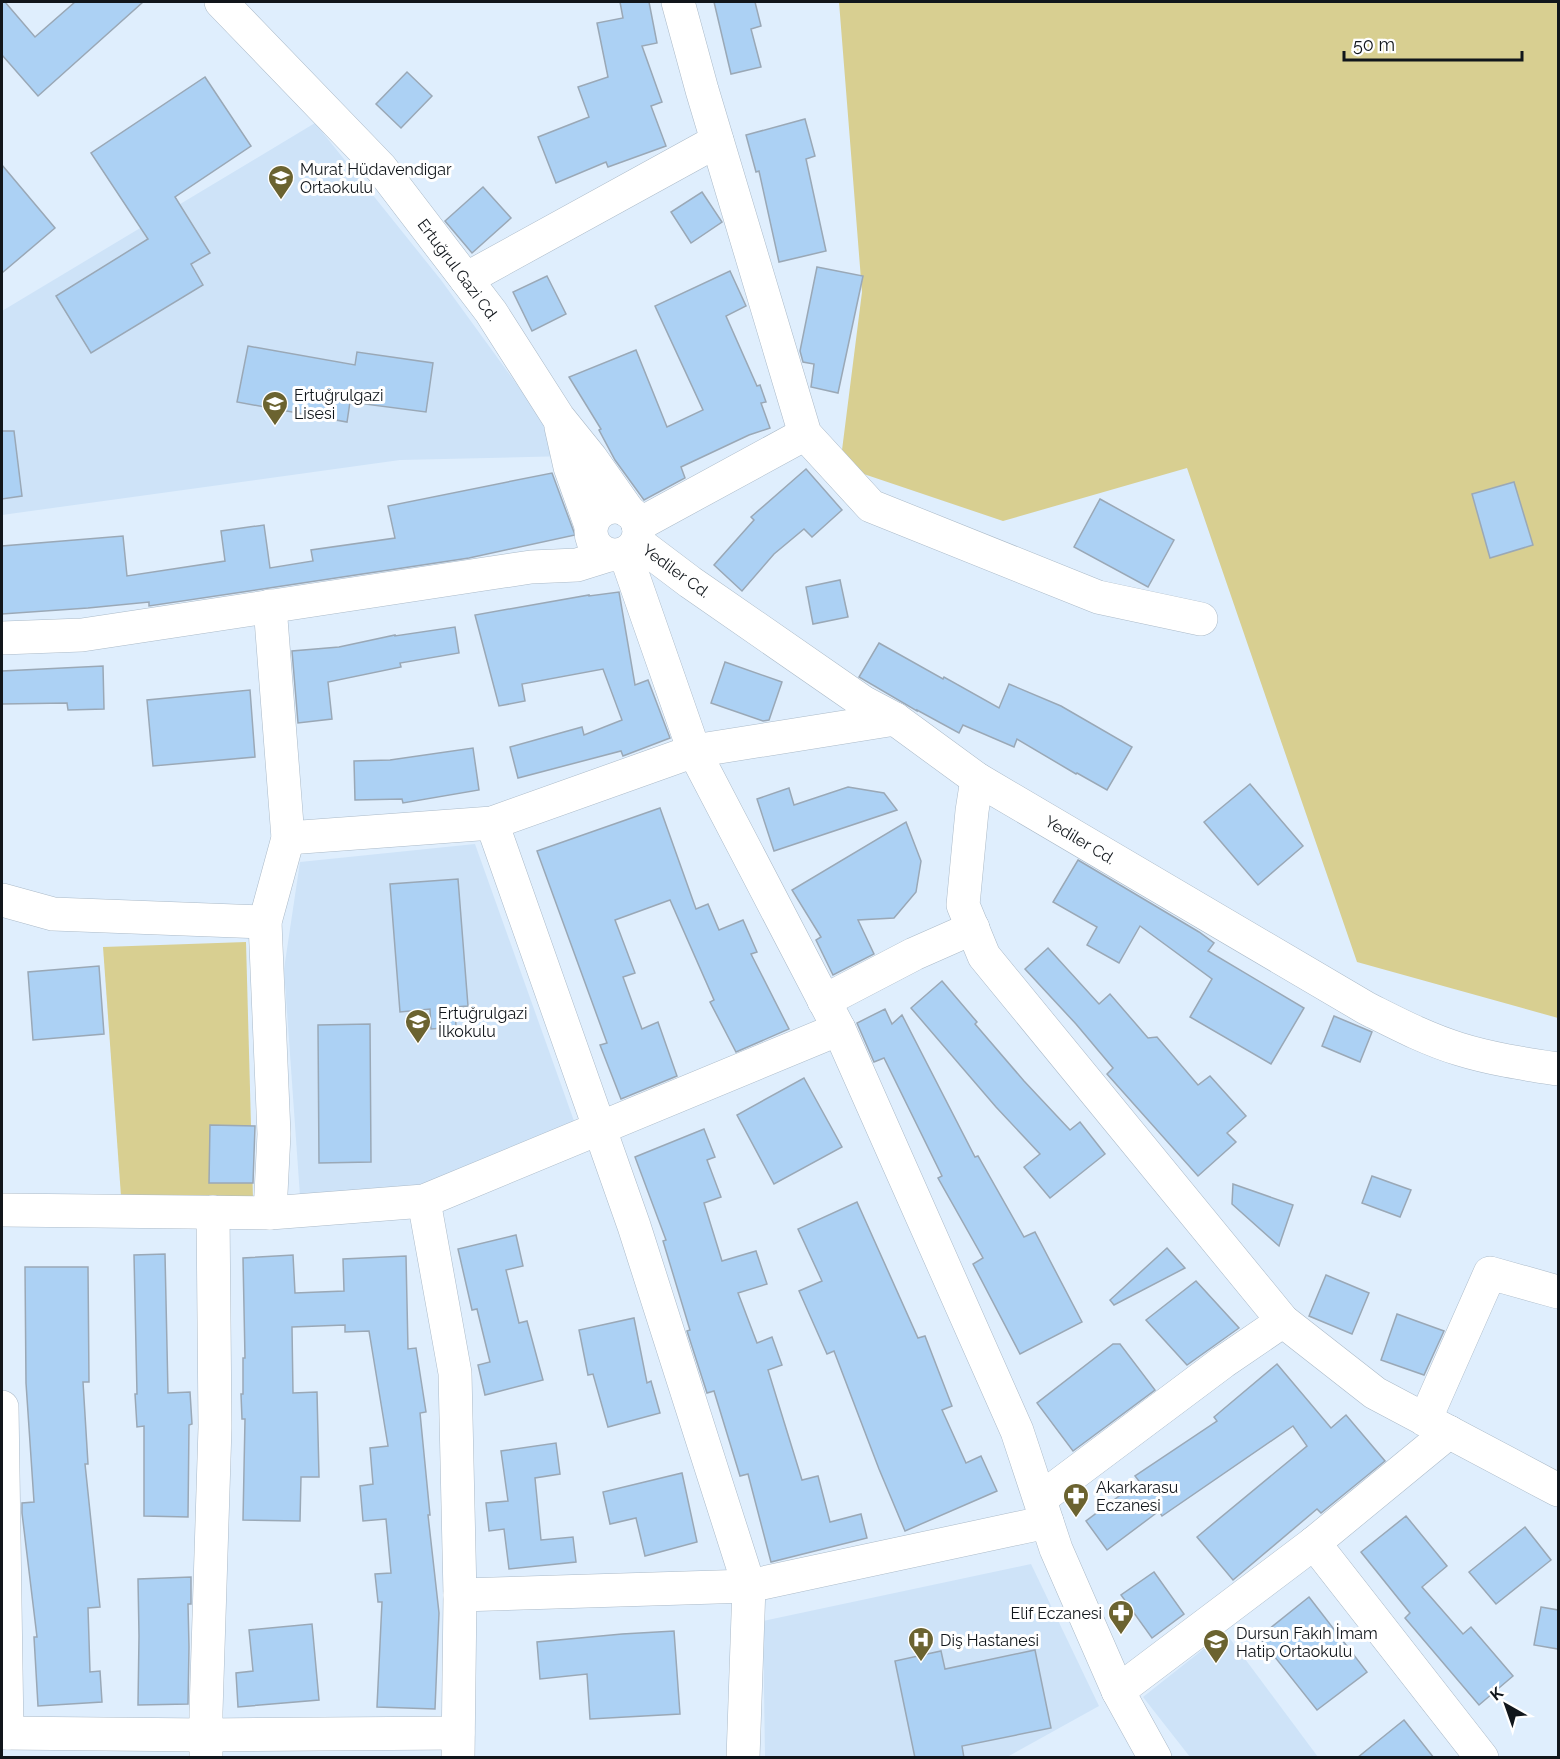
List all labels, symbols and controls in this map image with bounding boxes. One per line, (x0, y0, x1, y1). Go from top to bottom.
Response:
scale bar (1344, 24, 1522, 62)
text: 50 m (1353, 34, 1395, 55)
place label: Murat Hüdavendigar Ortaokulu (300, 160, 452, 197)
school or university icon: Murat Hüdavendigar Ortaokulu (266, 163, 296, 201)
street label: Ertuğrul Gazi Cd. (414, 215, 502, 325)
place label: Ertuğrulgazi Lisesi (294, 386, 383, 423)
school or university icon: Ertuğrulgazi Lisesi (260, 389, 290, 427)
street label: Yediler Cd. (639, 540, 713, 602)
street label: Yediler Cd. (1041, 812, 1119, 868)
place label: Ertuğrulgazi İlkokulu (438, 1004, 527, 1041)
school or university icon: Ertuğrulgazi İlkokulu (403, 1007, 433, 1045)
place label: Akarkarasu Eczanesi (1096, 1478, 1178, 1515)
pharmacy icon: Akarkarasu Eczanesi (1061, 1481, 1091, 1519)
pharmacy icon: Elif Eczanesi (1106, 1598, 1136, 1636)
place label: Elif Eczanesi (1011, 1604, 1102, 1623)
place label: Dursun Fakıh İmam Hatip Ortaokulu (1236, 1623, 1378, 1661)
hospital icon: Diş Hastanesi (906, 1625, 936, 1663)
school or university icon: Dursun Fakıh İmam Hatip Ortaokulu (1201, 1627, 1231, 1665)
place label: Diş Hastanesi (940, 1631, 1039, 1650)
north arrow (1476, 1675, 1536, 1735)
text: K (1486, 1683, 1507, 1705)

